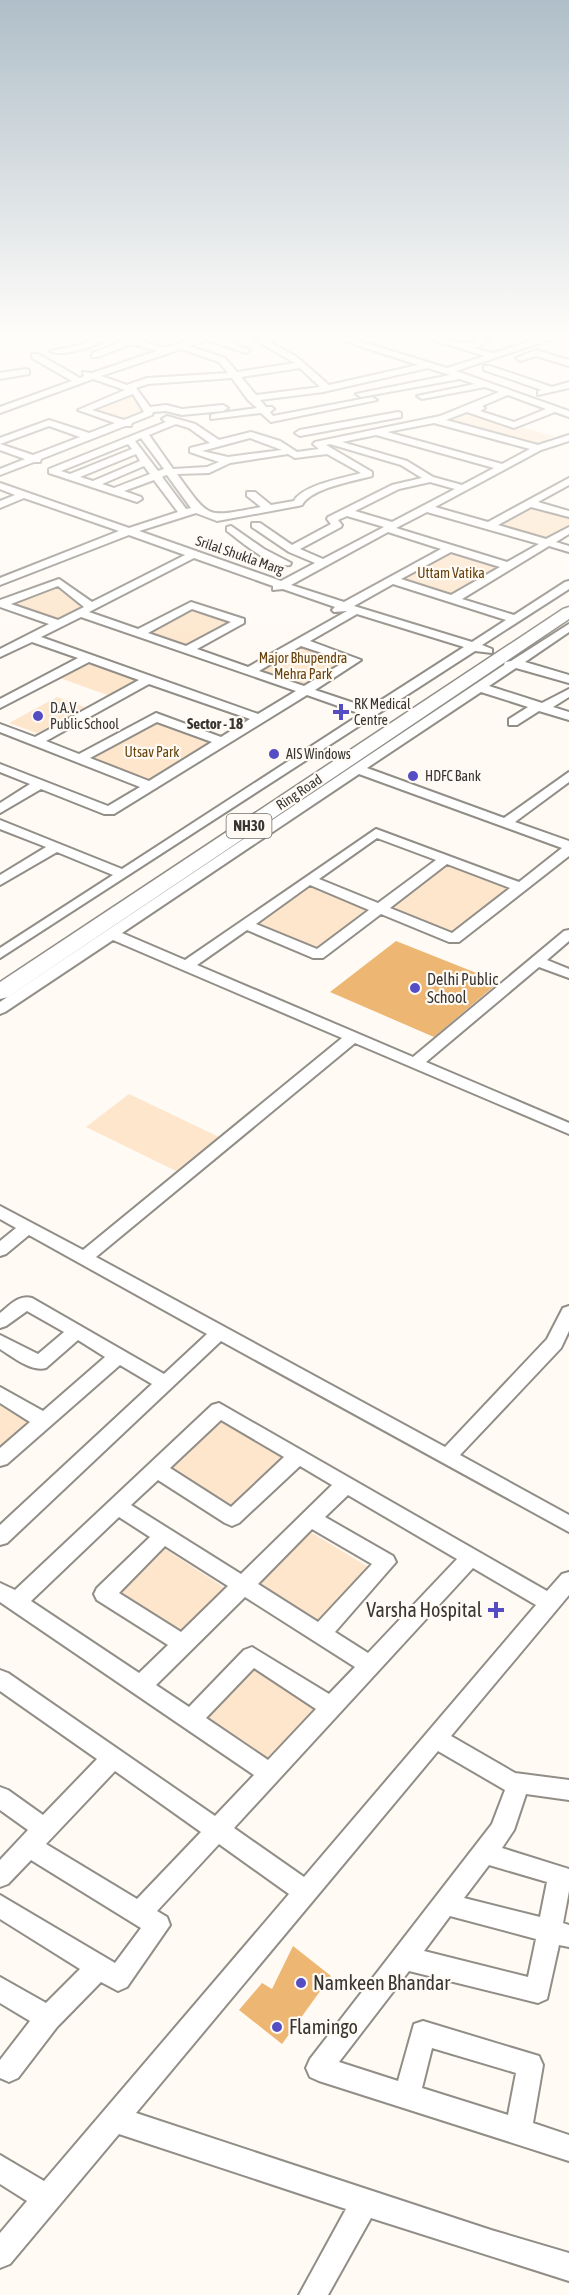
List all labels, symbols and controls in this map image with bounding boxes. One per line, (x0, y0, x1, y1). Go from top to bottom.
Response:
street label: Srilal Shukla Marg (194, 532, 286, 578)
park label: Uttam Vatika (417, 565, 485, 581)
park label: Major Bhupendra Mehra Park (259, 650, 347, 682)
place label: RK Medical Centre (354, 696, 411, 728)
place label: D.A.V. Public School (50, 700, 119, 732)
marker: RK Medical Centre (332, 703, 350, 721)
marker: D.A.V. Public School (31, 709, 45, 723)
district label: Sector - 18 (187, 715, 243, 732)
park label: Utsav Park (125, 744, 179, 760)
place label: AIS Windows (286, 746, 351, 762)
marker: AIS Windows (267, 747, 281, 761)
place label: HDFC Bank (425, 768, 481, 784)
marker: HDFC Bank (406, 769, 420, 783)
street label: Ring Road (273, 771, 325, 813)
road number: NH30 (226, 814, 272, 838)
place label: Delhi Public School (427, 970, 498, 1006)
marker: Delhi Public School (408, 981, 422, 995)
place label: Varsha Hospital (366, 1598, 483, 1621)
marker: Varsha Hospital (487, 1601, 505, 1619)
place label: Namkeen Bhandar (313, 1971, 451, 1994)
marker: Namkeen Bhandar (294, 1976, 308, 1990)
place label: Flamingo (289, 2015, 358, 2038)
marker: Flamingo (270, 2020, 284, 2034)

